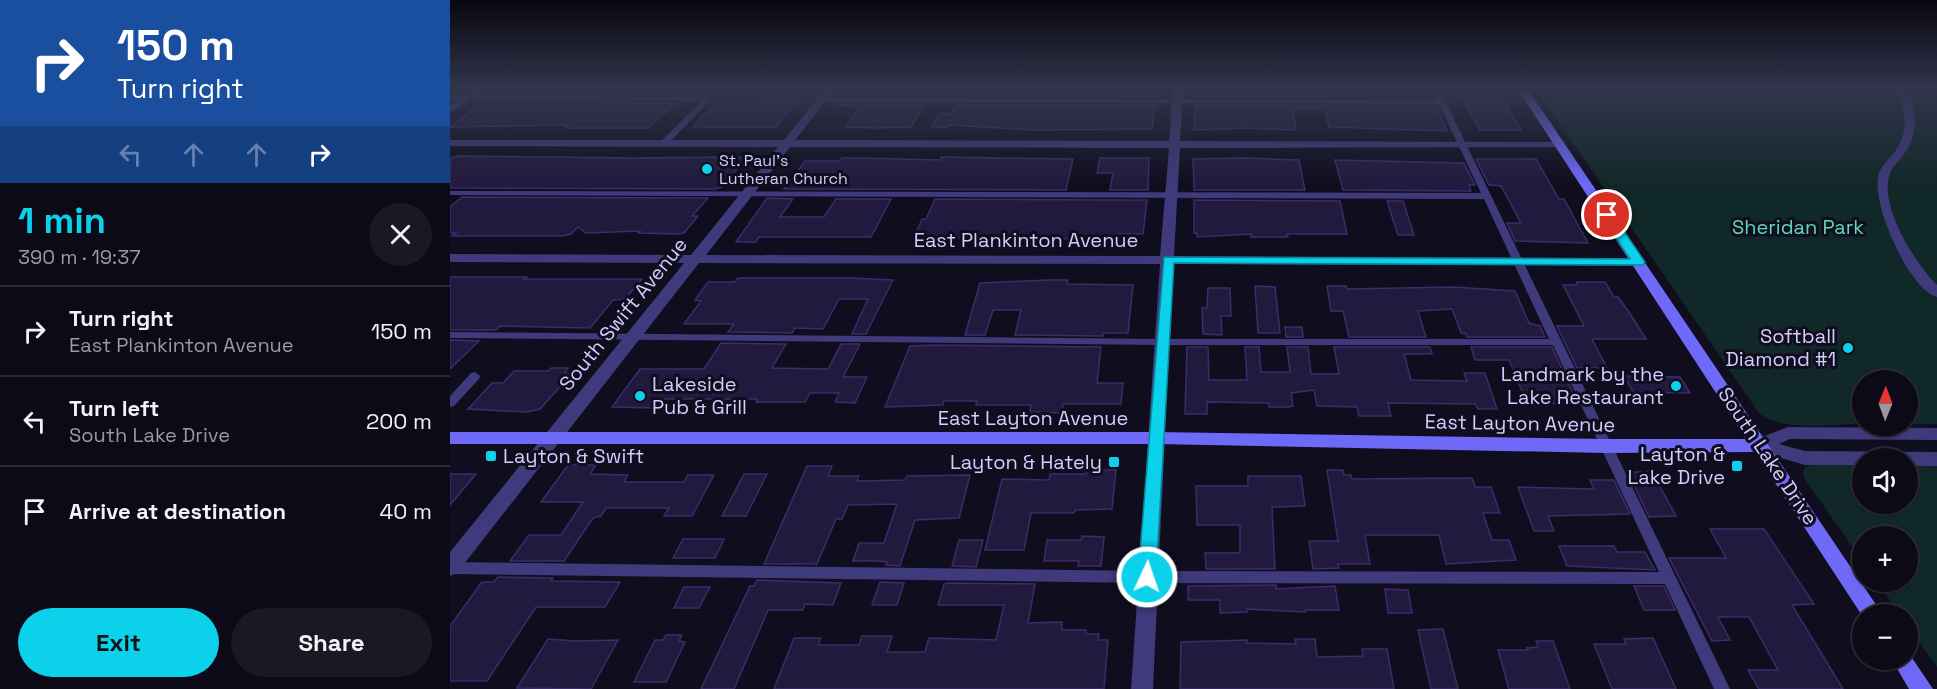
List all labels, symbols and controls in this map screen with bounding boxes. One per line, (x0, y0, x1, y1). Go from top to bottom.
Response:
text: 150 m (117, 19, 235, 72)
icon: right (18, 24, 96, 102)
text: Turn right (117, 71, 244, 106)
icon: left (114, 138, 147, 171)
icon: ahead (177, 138, 210, 171)
icon: ahead (240, 138, 273, 171)
icon: right (303, 138, 336, 171)
place label: St. Paul's Lutheran Church (719, 150, 848, 189)
marker: St. Paul's Lutheran Church (700, 162, 714, 176)
pin (1581, 189, 1632, 240)
text: 1 min (18, 198, 106, 244)
icon: arrive (1590, 198, 1623, 231)
button: close (369, 203, 432, 266)
park label: Sheridan Park (1732, 214, 1864, 240)
street label: East Plankinton Avenue (914, 227, 1138, 253)
street label: South Swift Avenue (553, 232, 693, 396)
text: 390 m · 19:37 (18, 244, 141, 270)
text: Turn right (69, 304, 174, 332)
icon: right (18, 315, 51, 348)
text: 150 m (371, 317, 432, 345)
place label: Softball Diamond #1 (1726, 323, 1836, 372)
text: East Plankinton Avenue (69, 332, 294, 358)
marker: Softball Diamond #1 (1841, 341, 1855, 355)
place label: Landmark by the Lake Restaurant (1501, 361, 1664, 410)
north arrow (1852, 370, 1918, 436)
map controls (1852, 370, 1918, 670)
place label: Lakeside Pub & Grill (652, 371, 747, 420)
marker: Landmark by the Lake Restaurant (1669, 379, 1683, 393)
street label: South Lake Drive (1712, 382, 1824, 530)
marker: Lakeside Pub & Grill (633, 389, 647, 403)
text: Turn left (69, 394, 159, 422)
icon: left (18, 405, 51, 438)
street label: East Layton Avenue (938, 405, 1128, 431)
text: 200 m (366, 407, 432, 435)
street label: East Layton Avenue (1424, 408, 1616, 438)
text: South Lake Drive (69, 422, 230, 448)
place label: Layton & Lake Drive (1627, 441, 1725, 490)
place label: Layton & Swift (503, 443, 644, 469)
button: sound (1852, 448, 1918, 514)
marker: Layton & Swift (484, 449, 498, 463)
place label: Layton & Hately (950, 449, 1102, 475)
marker: Layton & Hately (1107, 455, 1121, 469)
marker: Layton & Lake Drive (1730, 459, 1744, 473)
icon: arrive (18, 495, 51, 528)
text: Arrive at destination (69, 497, 286, 525)
text: 40 m (380, 497, 432, 525)
button: + (1852, 526, 1918, 592)
position arrow (1115, 545, 1179, 609)
button: − (1852, 604, 1918, 670)
button: Exit (18, 608, 219, 677)
button: Share (231, 608, 432, 677)

